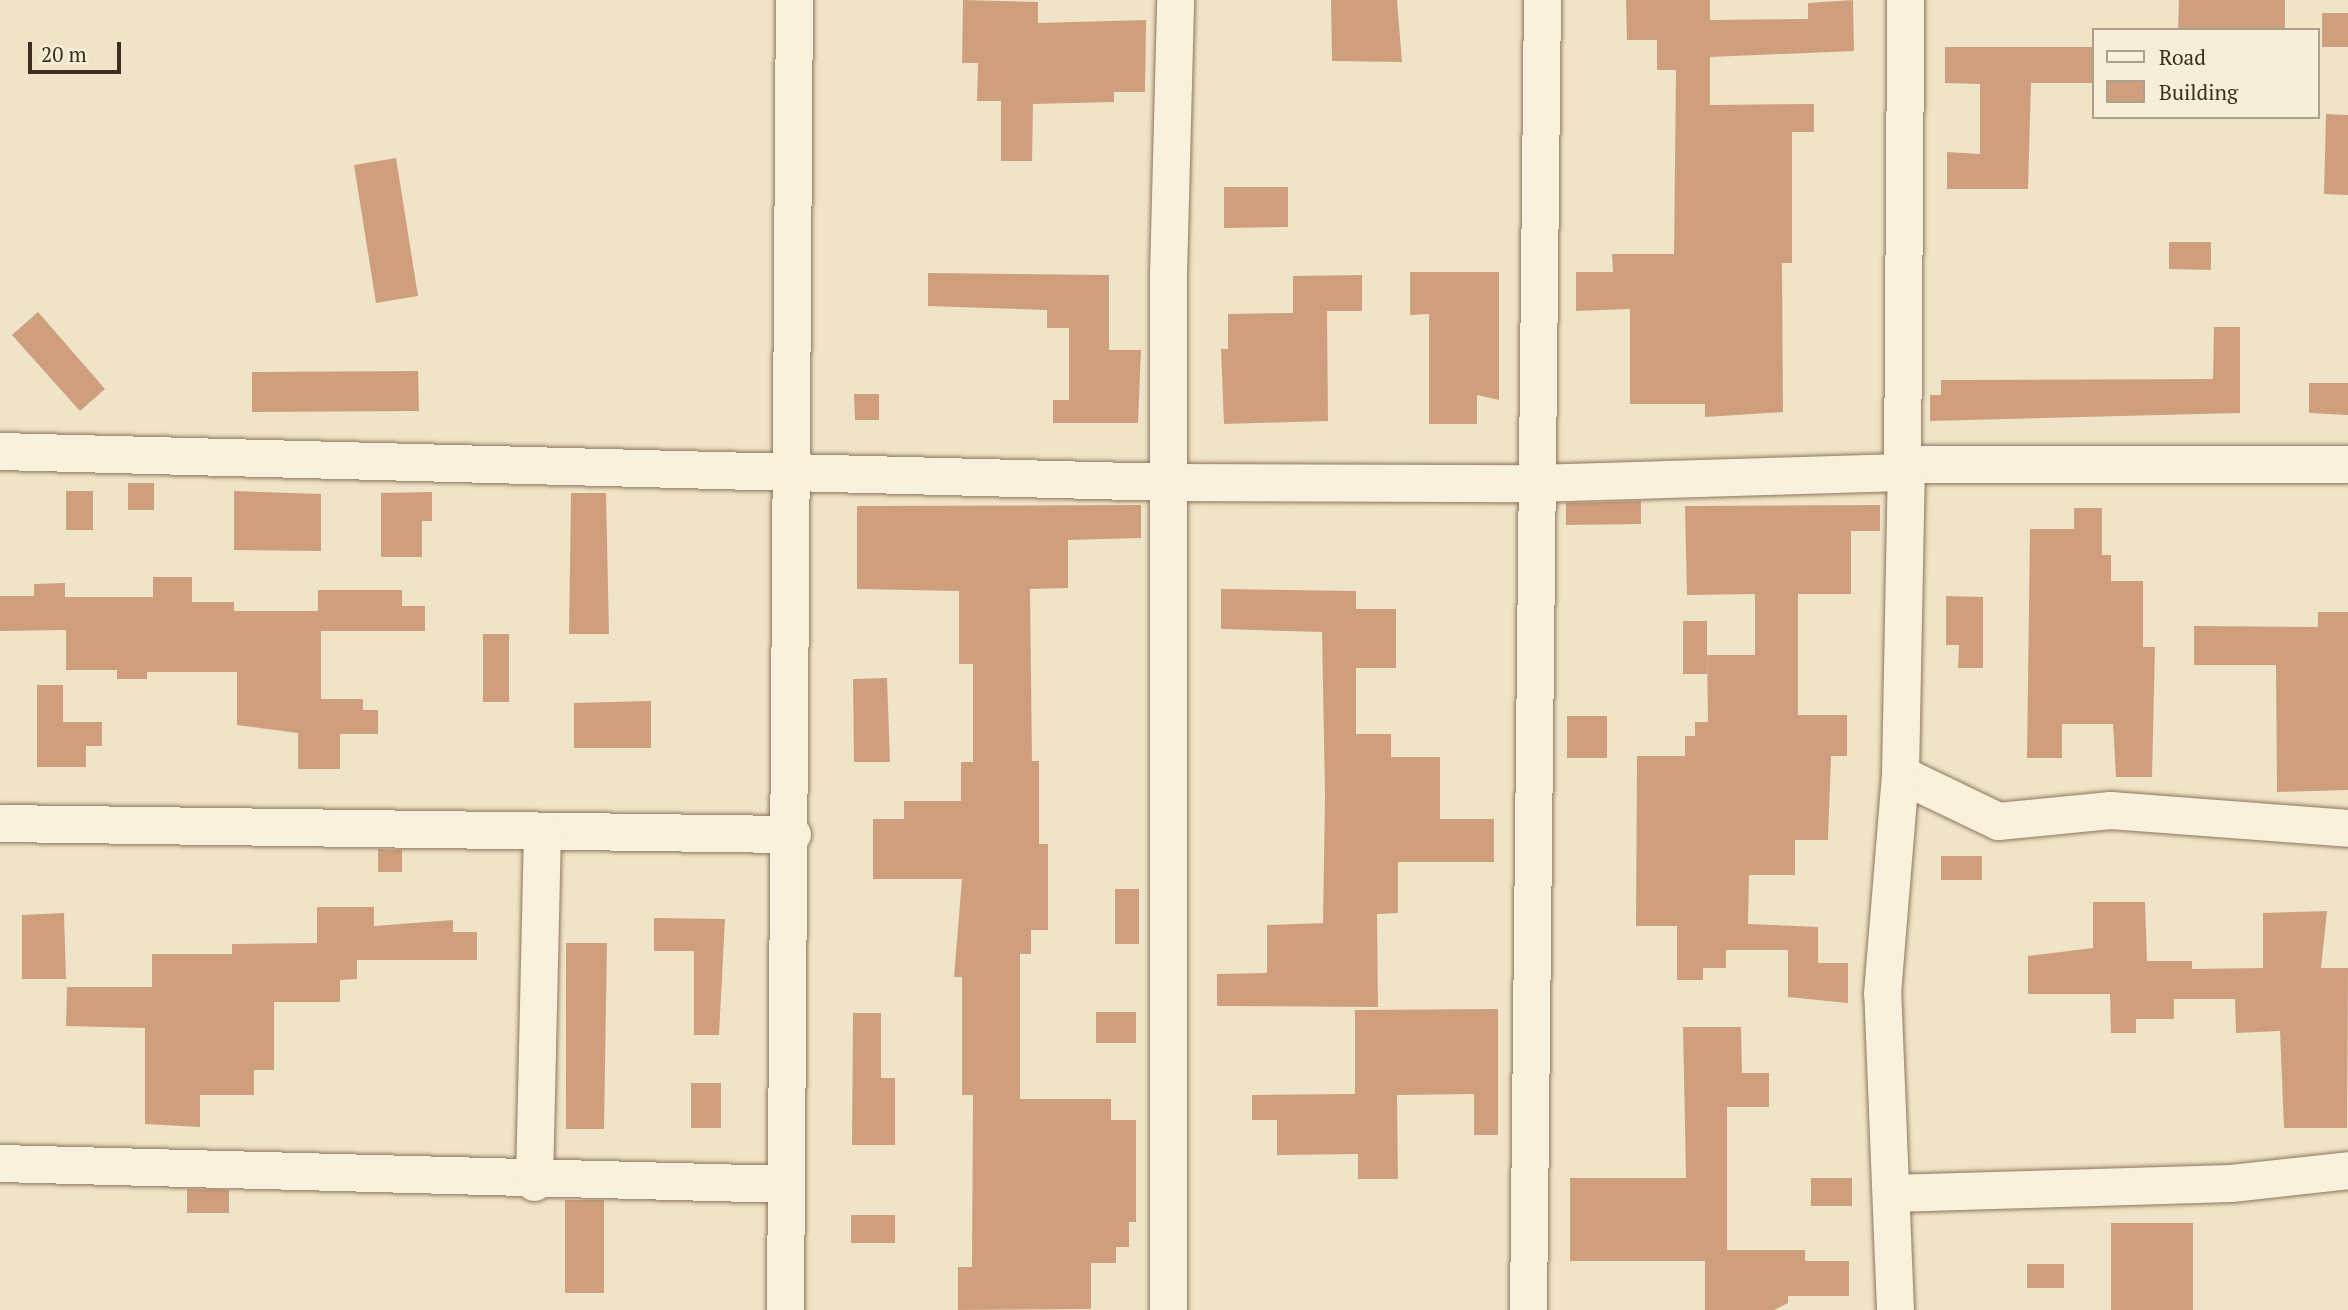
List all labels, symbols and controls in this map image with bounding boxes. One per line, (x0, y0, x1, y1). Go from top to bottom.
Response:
scale bar (32, 28, 124, 72)
legend (2092, 28, 2320, 119)
text: 20 m (41, 40, 87, 68)
text: Road (2159, 43, 2206, 71)
text: Building (2159, 78, 2238, 106)

